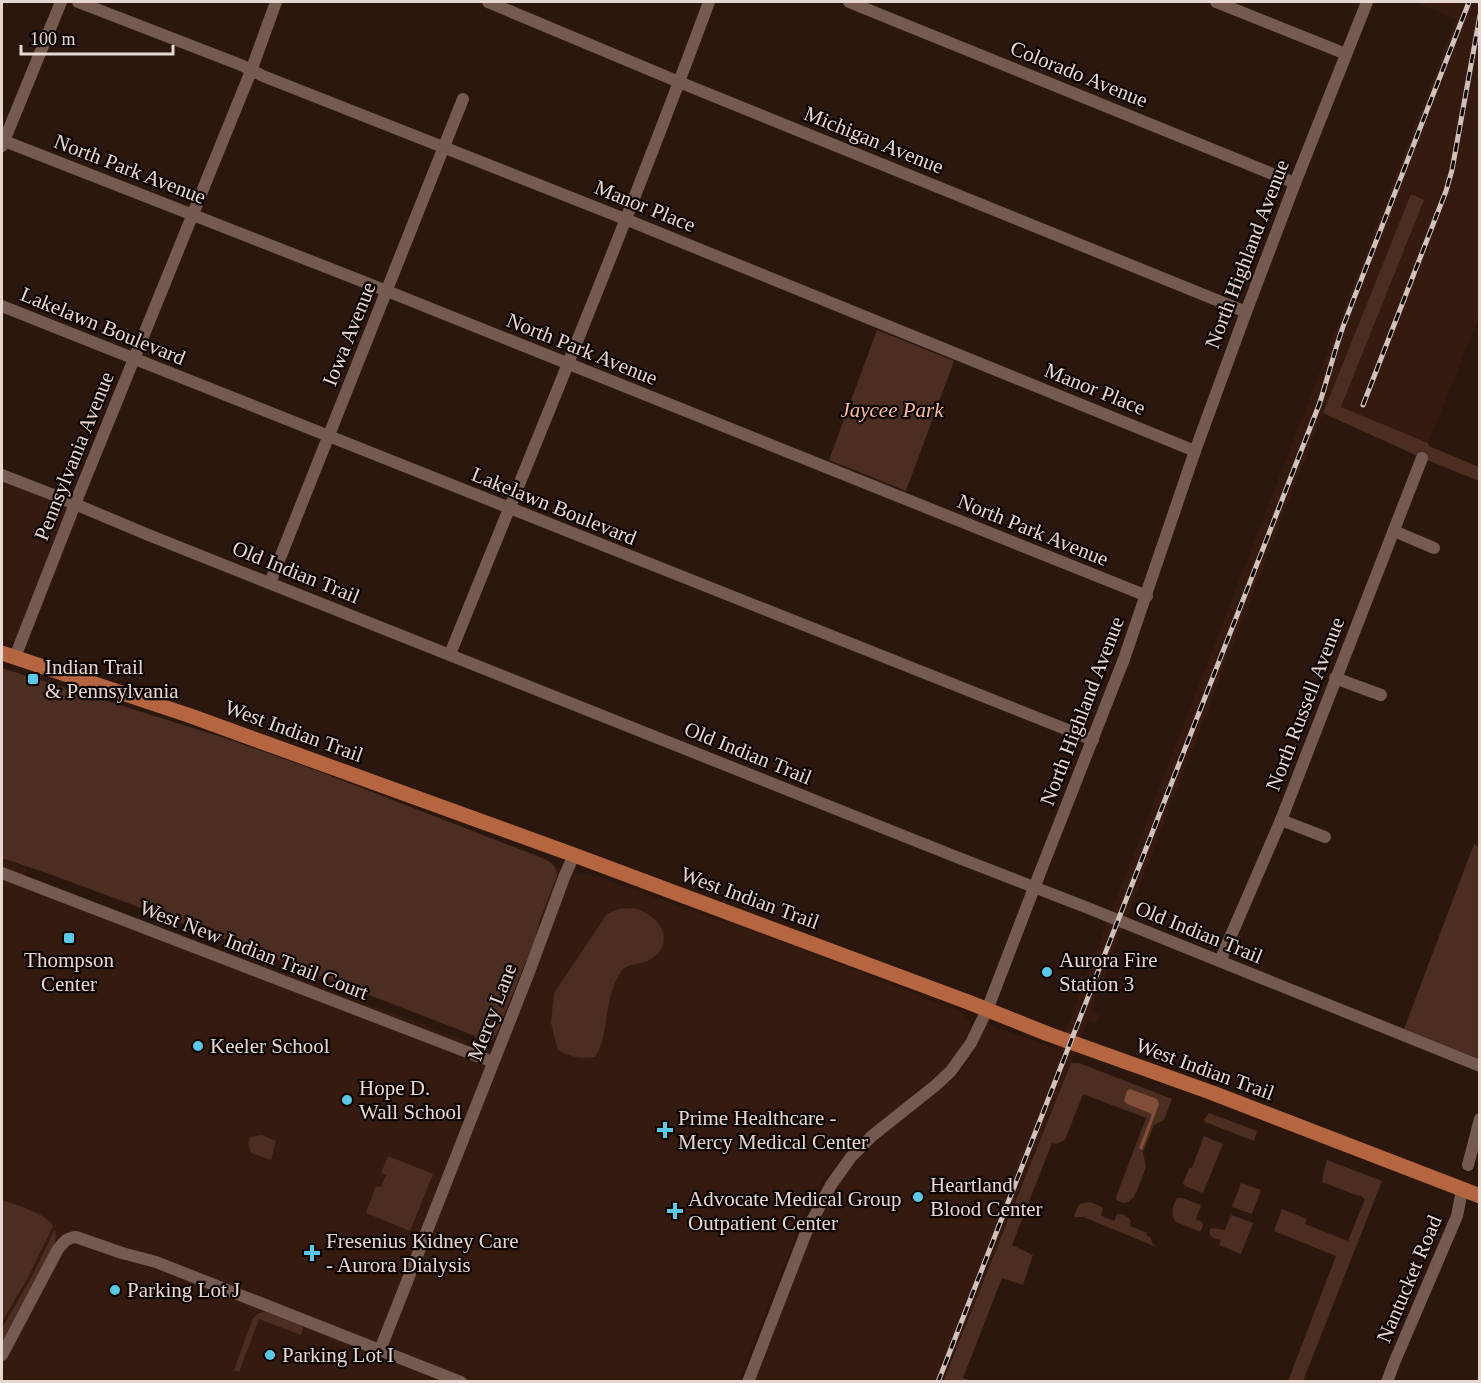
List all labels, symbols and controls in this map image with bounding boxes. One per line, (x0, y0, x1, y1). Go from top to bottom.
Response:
scale bar (21, 18, 172, 56)
text: 100 m (30, 29, 76, 49)
street label: Colorado Avenue (1007, 36, 1151, 112)
street label: Michigan Avenue (801, 101, 947, 179)
street label: North Park Avenue (51, 129, 209, 209)
street label: North Highland Avenue (1200, 156, 1294, 352)
street label: Manor Place (591, 175, 699, 237)
street label: Iowa Avenue (317, 279, 381, 389)
street label: Lakelawn Boulevard (17, 282, 189, 370)
street label: North Park Avenue (503, 308, 661, 390)
street label: Manor Place (1041, 358, 1149, 420)
street label: Pennsylvania Avenue (29, 368, 119, 544)
park label: Jaycee Park (840, 398, 944, 422)
street label: Lakelawn Boulevard (468, 462, 640, 550)
street label: North Park Avenue (954, 489, 1112, 571)
street label: Old Indian Trail (229, 536, 363, 609)
street label: North Highland Avenue (1035, 613, 1129, 809)
street label: North Russell Avenue (1261, 614, 1349, 794)
place label: Indian Trail & Pennsylvania (45, 655, 179, 703)
marker: Indian Trail & Pennsylvania (26, 672, 40, 686)
street label: West Indian Trail (222, 695, 367, 767)
street label: Old Indian Trail (681, 717, 815, 790)
street label: West Indian Trail (678, 862, 823, 934)
street label: West New Indian Trail Court (136, 895, 372, 1005)
street label: Old Indian Trail (1132, 896, 1266, 969)
marker: Thompson Center (62, 931, 76, 945)
place label: Thompson Center (24, 948, 114, 996)
place label: Aurora Fire Station 3 (1059, 948, 1158, 996)
street label: Mercy Lane (463, 960, 521, 1064)
marker: Aurora Fire Station 3 (1040, 965, 1054, 979)
street label: West Indian Trail (1133, 1033, 1278, 1105)
place label: Keeler School (210, 1034, 330, 1058)
marker: Keeler School (191, 1039, 205, 1053)
place label: Hope D. Wall School (359, 1076, 462, 1124)
marker: Hope D. Wall School (340, 1093, 354, 1107)
place label: Prime Healthcare - Mercy Medical Center (678, 1106, 868, 1154)
marker: Prime Healthcare - Mercy Medical Center (656, 1121, 674, 1139)
place label: Heartland Blood Center (930, 1173, 1043, 1221)
place label: Advocate Medical Group Outpatient Center (688, 1187, 901, 1235)
marker: Heartland Blood Center (911, 1190, 925, 1204)
marker: Advocate Medical Group Outpatient Center (666, 1202, 684, 1220)
street label: Nantucket Road (1371, 1211, 1447, 1346)
place label: Fresenius Kidney Care - Aurora Dialysis (326, 1229, 518, 1277)
marker: Fresenius Kidney Care - Aurora Dialysis (303, 1244, 321, 1262)
place label: Parking Lot J (127, 1278, 240, 1302)
marker: Parking Lot J (108, 1283, 122, 1297)
place label: Parking Lot I (282, 1343, 394, 1367)
marker: Parking Lot I (263, 1348, 277, 1362)

